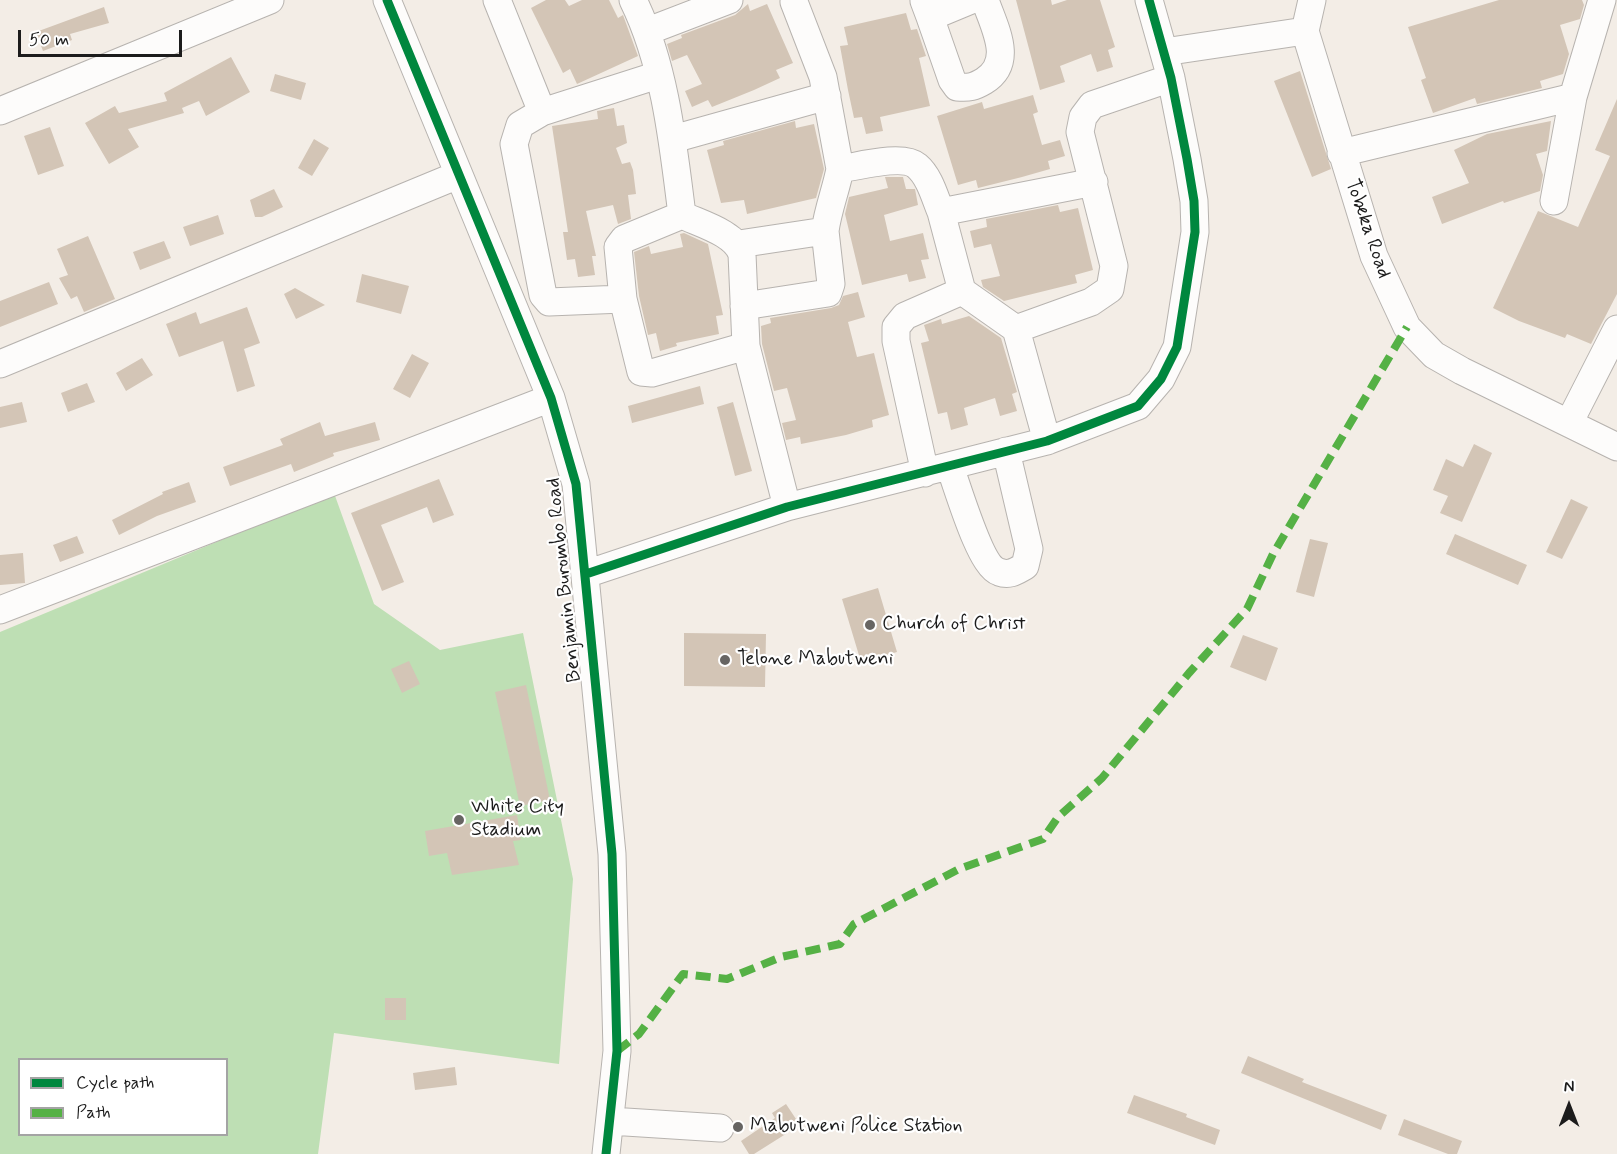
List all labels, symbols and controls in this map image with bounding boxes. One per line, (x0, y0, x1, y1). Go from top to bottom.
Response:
scale bar (21, 18, 184, 56)
text: 50 m (29, 28, 69, 52)
street label: Tobeka Road (1339, 176, 1395, 282)
street label: Benjamin Burombo Road (542, 476, 588, 684)
place label: Church of Christ (882, 613, 1026, 637)
marker: Church of Christ (863, 618, 877, 632)
place label: Telone Mabutweni (737, 648, 893, 672)
marker: Telone Mabutweni (718, 653, 732, 667)
place label: White City Stadium (471, 796, 564, 843)
marker: White City Stadium (452, 813, 466, 827)
legend (18, 1058, 228, 1136)
text: Cycle path (76, 1071, 154, 1095)
north arrow (1539, 1076, 1599, 1136)
text: N (1564, 1077, 1574, 1098)
text: Path (76, 1101, 111, 1125)
place label: Mabutweni Police Station (750, 1115, 963, 1139)
marker: Mabutweni Police Station (731, 1120, 745, 1134)

